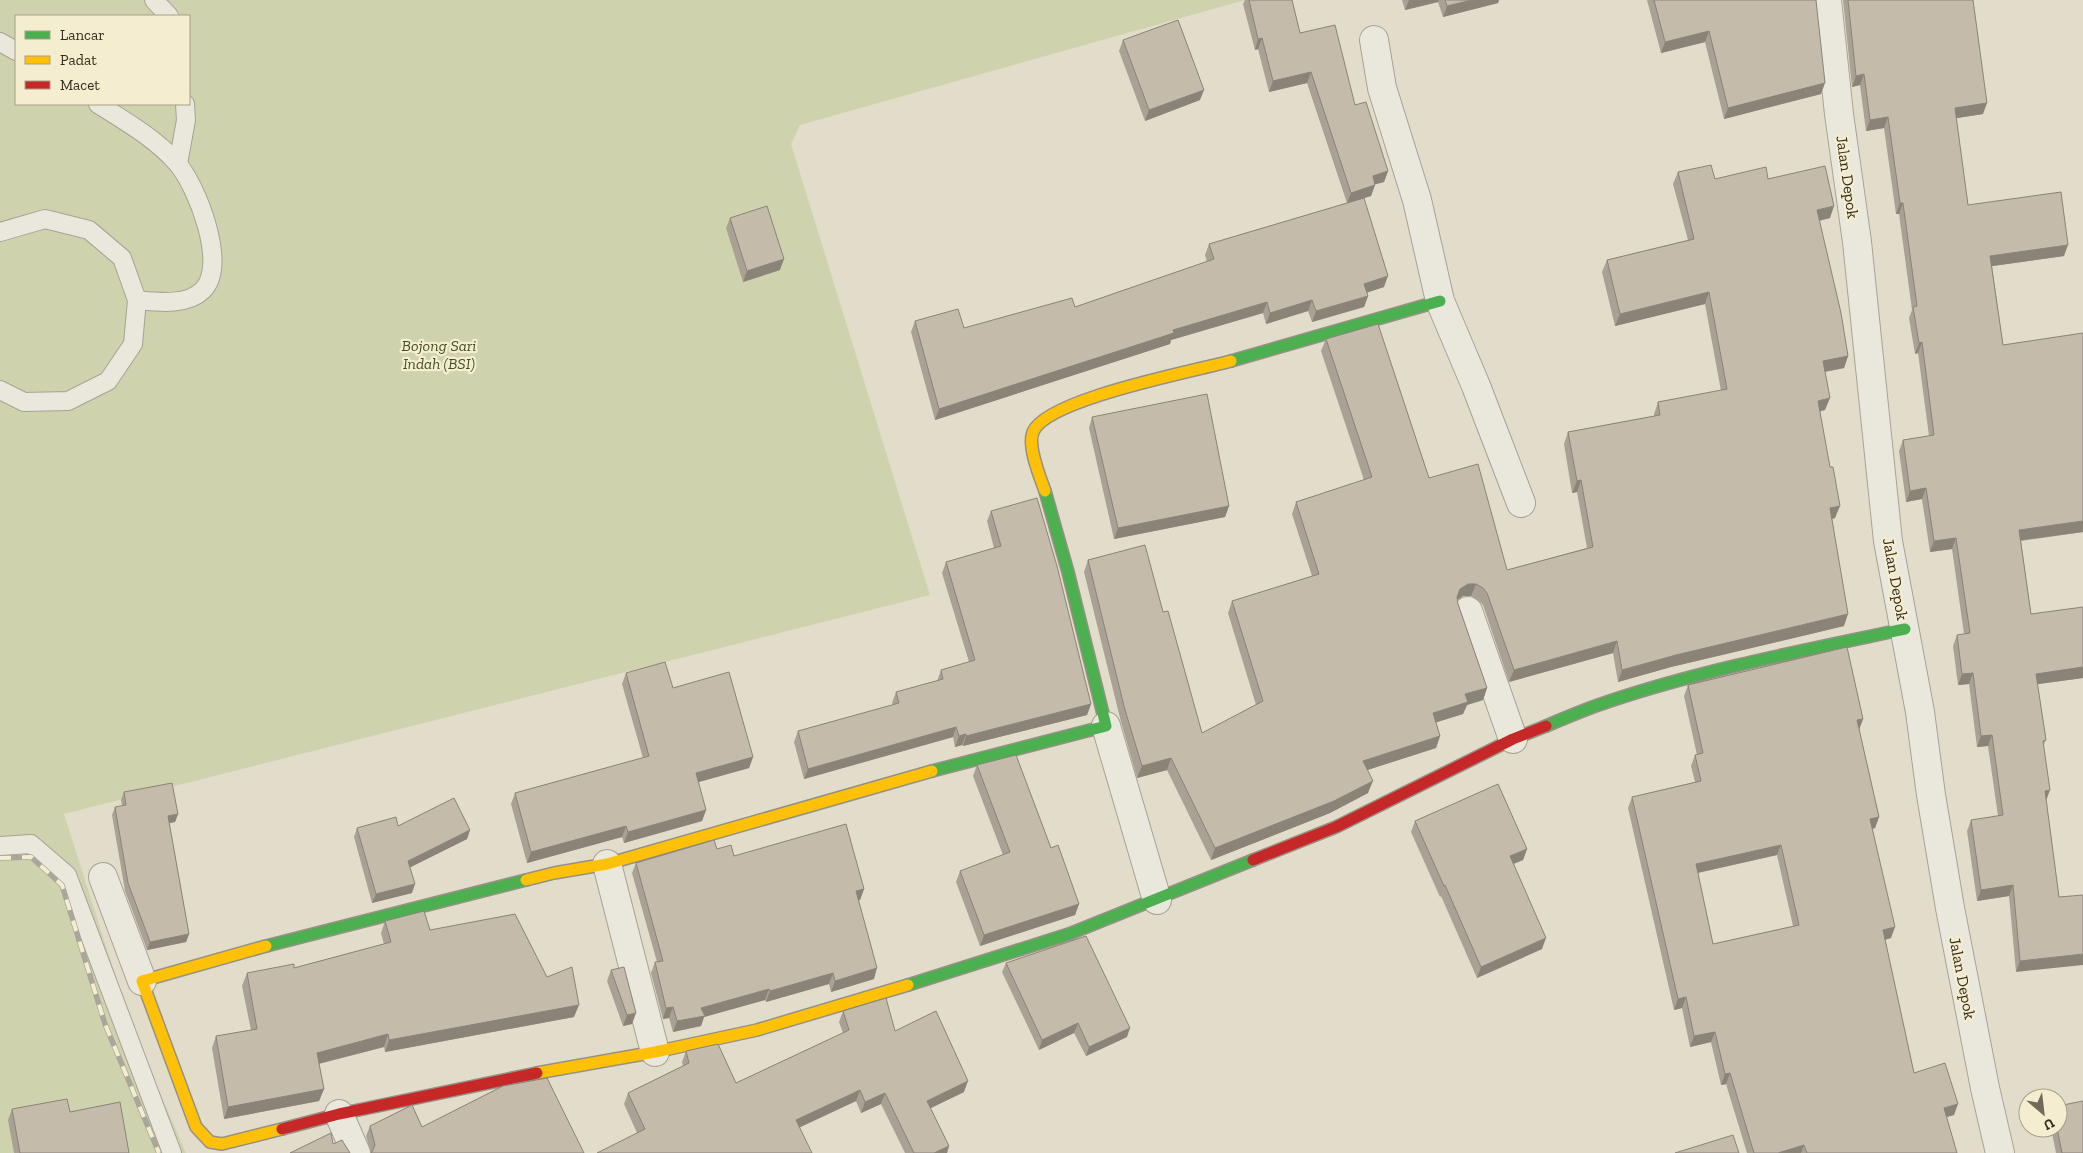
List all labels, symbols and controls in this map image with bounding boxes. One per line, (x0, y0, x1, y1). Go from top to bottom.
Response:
legend (15, 15, 190, 105)
text: Lancar (60, 26, 105, 44)
text: Padat (60, 51, 97, 69)
text: Macet (60, 76, 100, 94)
street label: Jalan Depok (1832, 134, 1863, 220)
park label: Bojong Sari Indah (BSI) (402, 336, 476, 373)
street label: Jalan Depok (1879, 536, 1912, 623)
street label: Jalan Depok (1945, 935, 1980, 1022)
north arrow (2018, 1088, 2068, 1138)
text: U (2040, 1114, 2057, 1134)

